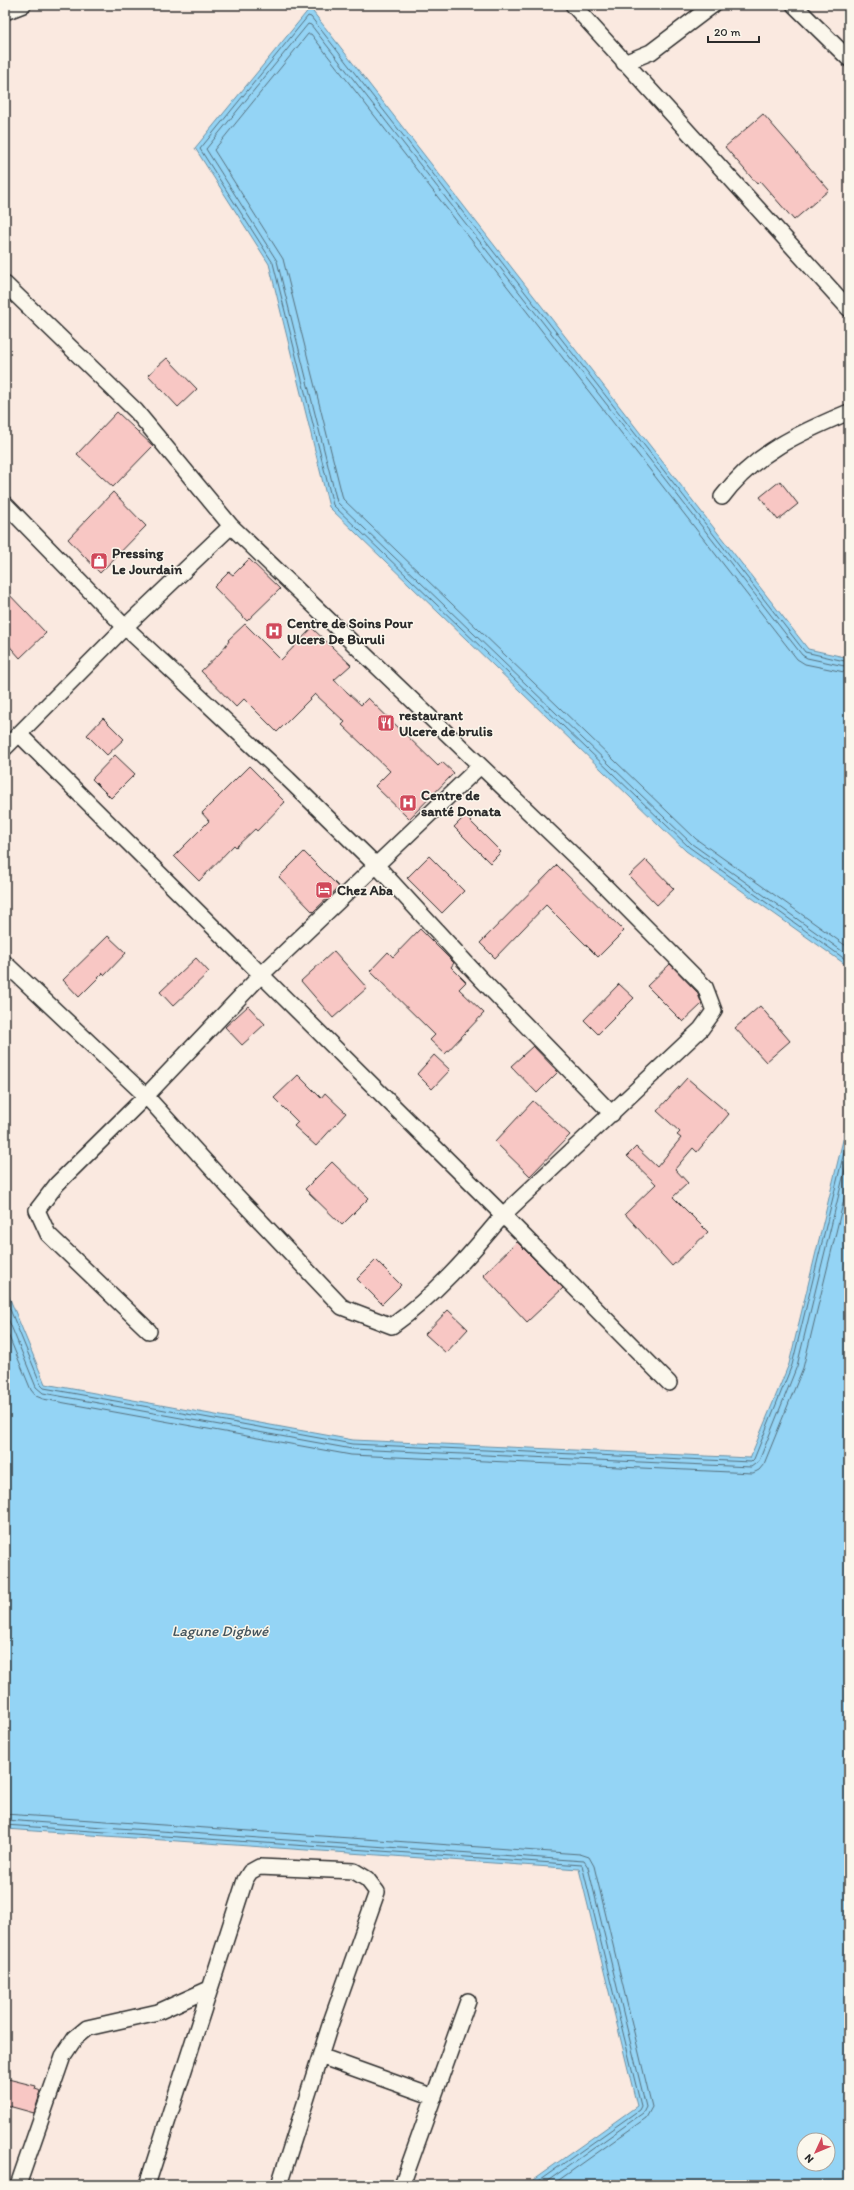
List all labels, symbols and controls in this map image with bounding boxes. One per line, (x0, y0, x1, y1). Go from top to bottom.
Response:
scale bar (708, 18, 759, 44)
text: 20 m (714, 25, 741, 39)
place label: Pressing Le Jourdain (112, 545, 182, 578)
shop icon: Pressing Le Jourdain (89, 551, 109, 571)
place label: Centre de Soins Pour Ulcers De Buruli (287, 615, 413, 648)
hospital icon: Centre de Soins Pour Ulcers De Buruli (264, 621, 284, 641)
place label: restaurant Ulcere de brulis (399, 707, 493, 740)
restaurant icon: restaurant Ulcere de brulis (376, 713, 396, 733)
place label: Centre de santé Donata (421, 787, 502, 820)
hospital icon: Centre de santé Donata (398, 793, 418, 813)
hotel icon: Chez Aba (314, 880, 334, 900)
place label: Chez Aba (337, 882, 393, 899)
water label: Lagune Digbwé (172, 1622, 269, 1640)
north arrow (796, 2132, 836, 2172)
text: N (802, 2151, 816, 2166)

